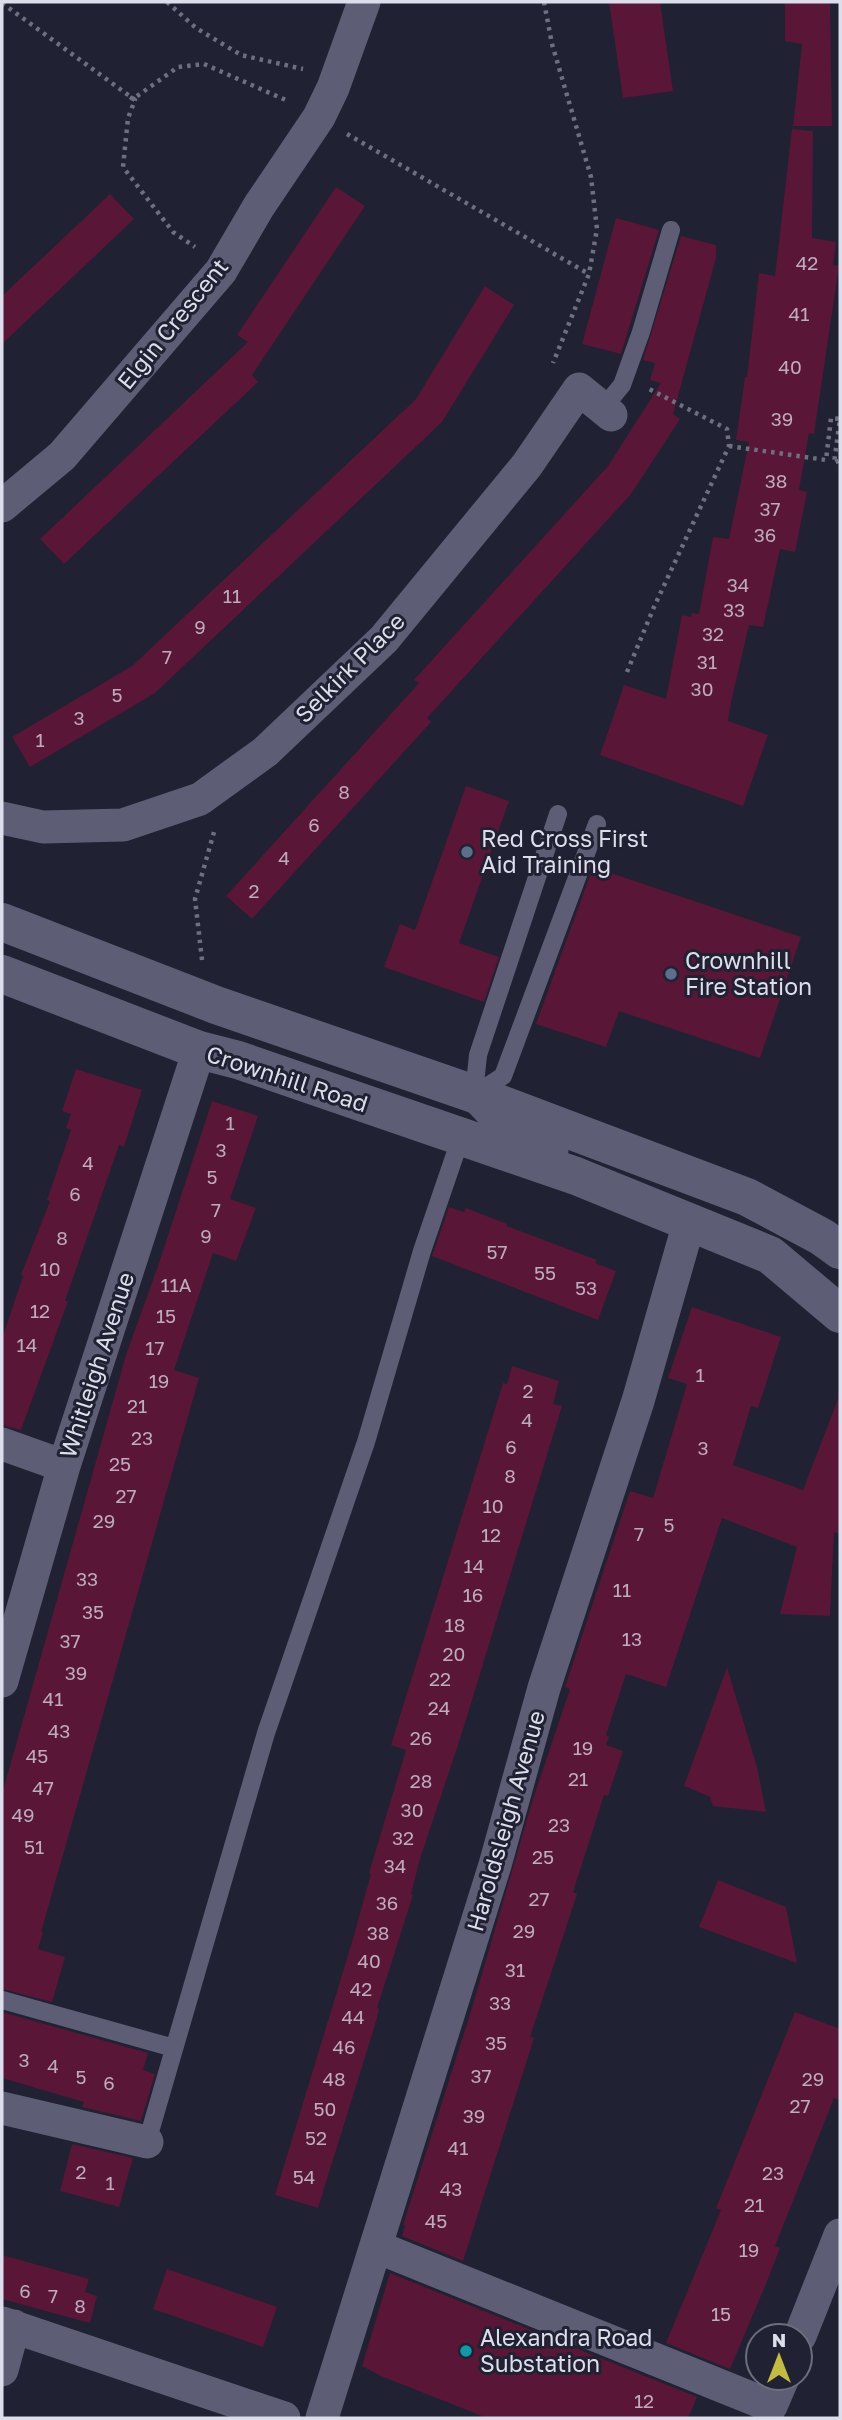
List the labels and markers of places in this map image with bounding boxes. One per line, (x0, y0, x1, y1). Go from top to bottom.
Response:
place label: Red Cross First Aid Training (481, 824, 648, 878)
marker: Red Cross First Aid Training (459, 844, 475, 860)
place label: Crownhill Fire Station (685, 946, 812, 1000)
marker: Crownhill Fire Station (663, 966, 679, 982)
place label: Alexandra Road Substation (480, 2323, 653, 2377)
marker: Alexandra Road Substation (458, 2343, 474, 2359)

